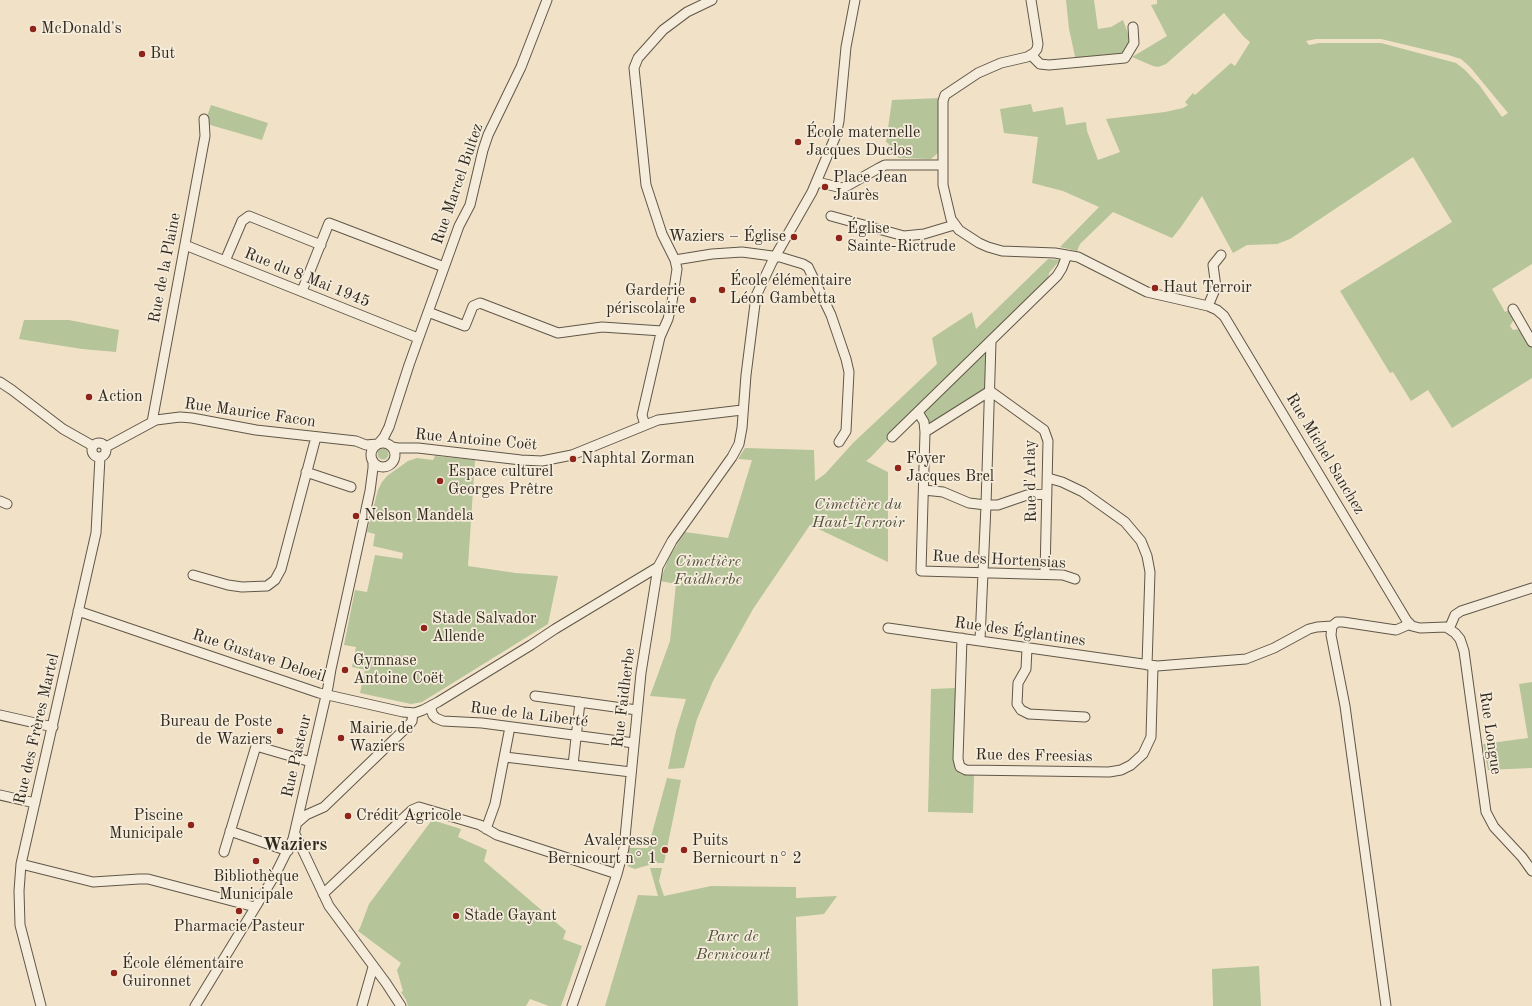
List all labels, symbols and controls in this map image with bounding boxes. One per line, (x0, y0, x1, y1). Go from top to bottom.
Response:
place label: McDonald's (41, 19, 122, 39)
marker: McDonald's (28, 24, 38, 34)
place label: But (150, 44, 175, 64)
marker: But (137, 49, 147, 59)
street label: Rue Marcel Bultez (428, 121, 488, 247)
place label: École maternelle Jacques Duclos (806, 123, 920, 161)
marker: École maternelle Jacques Duclos (793, 137, 803, 147)
place label: Place Jean Jaurès (833, 168, 907, 206)
marker: Place Jean Jaurès (820, 182, 830, 192)
street label: Rue de la Plaine (145, 211, 185, 325)
place label: Église Sainte-Rictrude (847, 219, 956, 257)
place label: Waziers – Église (669, 227, 786, 247)
marker: Waziers – Église (789, 232, 799, 242)
marker: Église Sainte-Rictrude (834, 233, 844, 243)
street label: Rue du 8 Mai 1945 (241, 244, 373, 312)
place label: École élémentaire Léon Gambetta (730, 271, 852, 309)
place label: Haut Terroir (1163, 278, 1252, 298)
place label: Garderie périscolaire (606, 281, 685, 319)
marker: Haut Terroir (1150, 283, 1160, 293)
marker: École élémentaire Léon Gambetta (717, 285, 727, 295)
marker: Garderie périscolaire (688, 295, 698, 305)
place label: Action (97, 387, 143, 407)
street label: Rue Michel Sanchez (1281, 390, 1369, 518)
marker: Action (84, 392, 94, 402)
street label: Rue Maurice Facon (183, 394, 317, 432)
street label: Rue Antoine Coët (414, 425, 538, 455)
street label: Rue d'Arlay (1021, 439, 1041, 523)
place label: Naphtal Zorman (581, 449, 695, 469)
place label: Foyer Jacques Brel (906, 449, 994, 487)
marker: Naphtal Zorman (568, 454, 578, 464)
place label: Espace culturel Georges Prêtre (448, 462, 553, 500)
marker: Foyer Jacques Brel (893, 463, 903, 473)
marker: Espace culturel Georges Prêtre (435, 476, 445, 486)
park label: Cimetière du Haut-Terroir (812, 495, 904, 533)
place label: Nelson Mandela (364, 506, 474, 526)
marker: Nelson Mandela (351, 511, 361, 521)
street label: Rue des Hortensias (932, 547, 1066, 573)
park label: Cimetière Faidherbe (674, 552, 742, 590)
place label: Stade Salvador Allende (432, 609, 536, 647)
street label: Rue des Églantines (953, 613, 1087, 651)
marker: Stade Salvador Allende (419, 623, 429, 633)
street label: Rue Gustave Deloeil (190, 625, 328, 687)
street label: Rue Faidherbe (608, 647, 640, 749)
place label: Gymnase Antoine Coët (353, 651, 444, 689)
street label: Rue des Frères Martel (10, 652, 64, 806)
marker: Gymnase Antoine Coët (340, 665, 350, 675)
street label: Rue Longue (1475, 690, 1505, 776)
street label: Rue de la Liberté (469, 698, 589, 732)
place label: Bureau de Poste de Waziers (159, 712, 272, 750)
street label: Rue Pasteur (278, 712, 316, 800)
place label: Mairie de Waziers (349, 719, 413, 757)
marker: Bureau de Poste de Waziers (275, 726, 285, 736)
marker: Mairie de Waziers (336, 733, 346, 743)
street label: Rue des Freesias (975, 745, 1093, 767)
place label: Piscine Municipale (109, 806, 183, 844)
place label: Crédit Agricole (356, 806, 462, 826)
marker: Crédit Agricole (343, 811, 353, 821)
marker: Piscine Municipale (186, 820, 196, 830)
place label: Avaleresse Bernicourt n° 1 (547, 831, 657, 869)
place label: Puits Bernicourt n° 2 (692, 831, 802, 869)
district label: Waziers (263, 834, 327, 856)
marker: Avaleresse Bernicourt n° 1 (660, 845, 670, 855)
marker: Puits Bernicourt n° 2 (679, 845, 689, 855)
marker: Bibliothèque Municipale (251, 856, 261, 866)
place label: Bibliothèque Municipale (213, 867, 299, 905)
marker: Pharmacie Pasteur (234, 906, 244, 916)
place label: Stade Gayant (464, 906, 557, 926)
marker: Stade Gayant (451, 911, 461, 921)
place label: Pharmacie Pasteur (174, 917, 304, 937)
park label: Parc de Bernicourt (696, 927, 770, 965)
place label: École élémentaire Guironnet (122, 954, 244, 992)
marker: École élémentaire Guironnet (109, 968, 119, 978)

